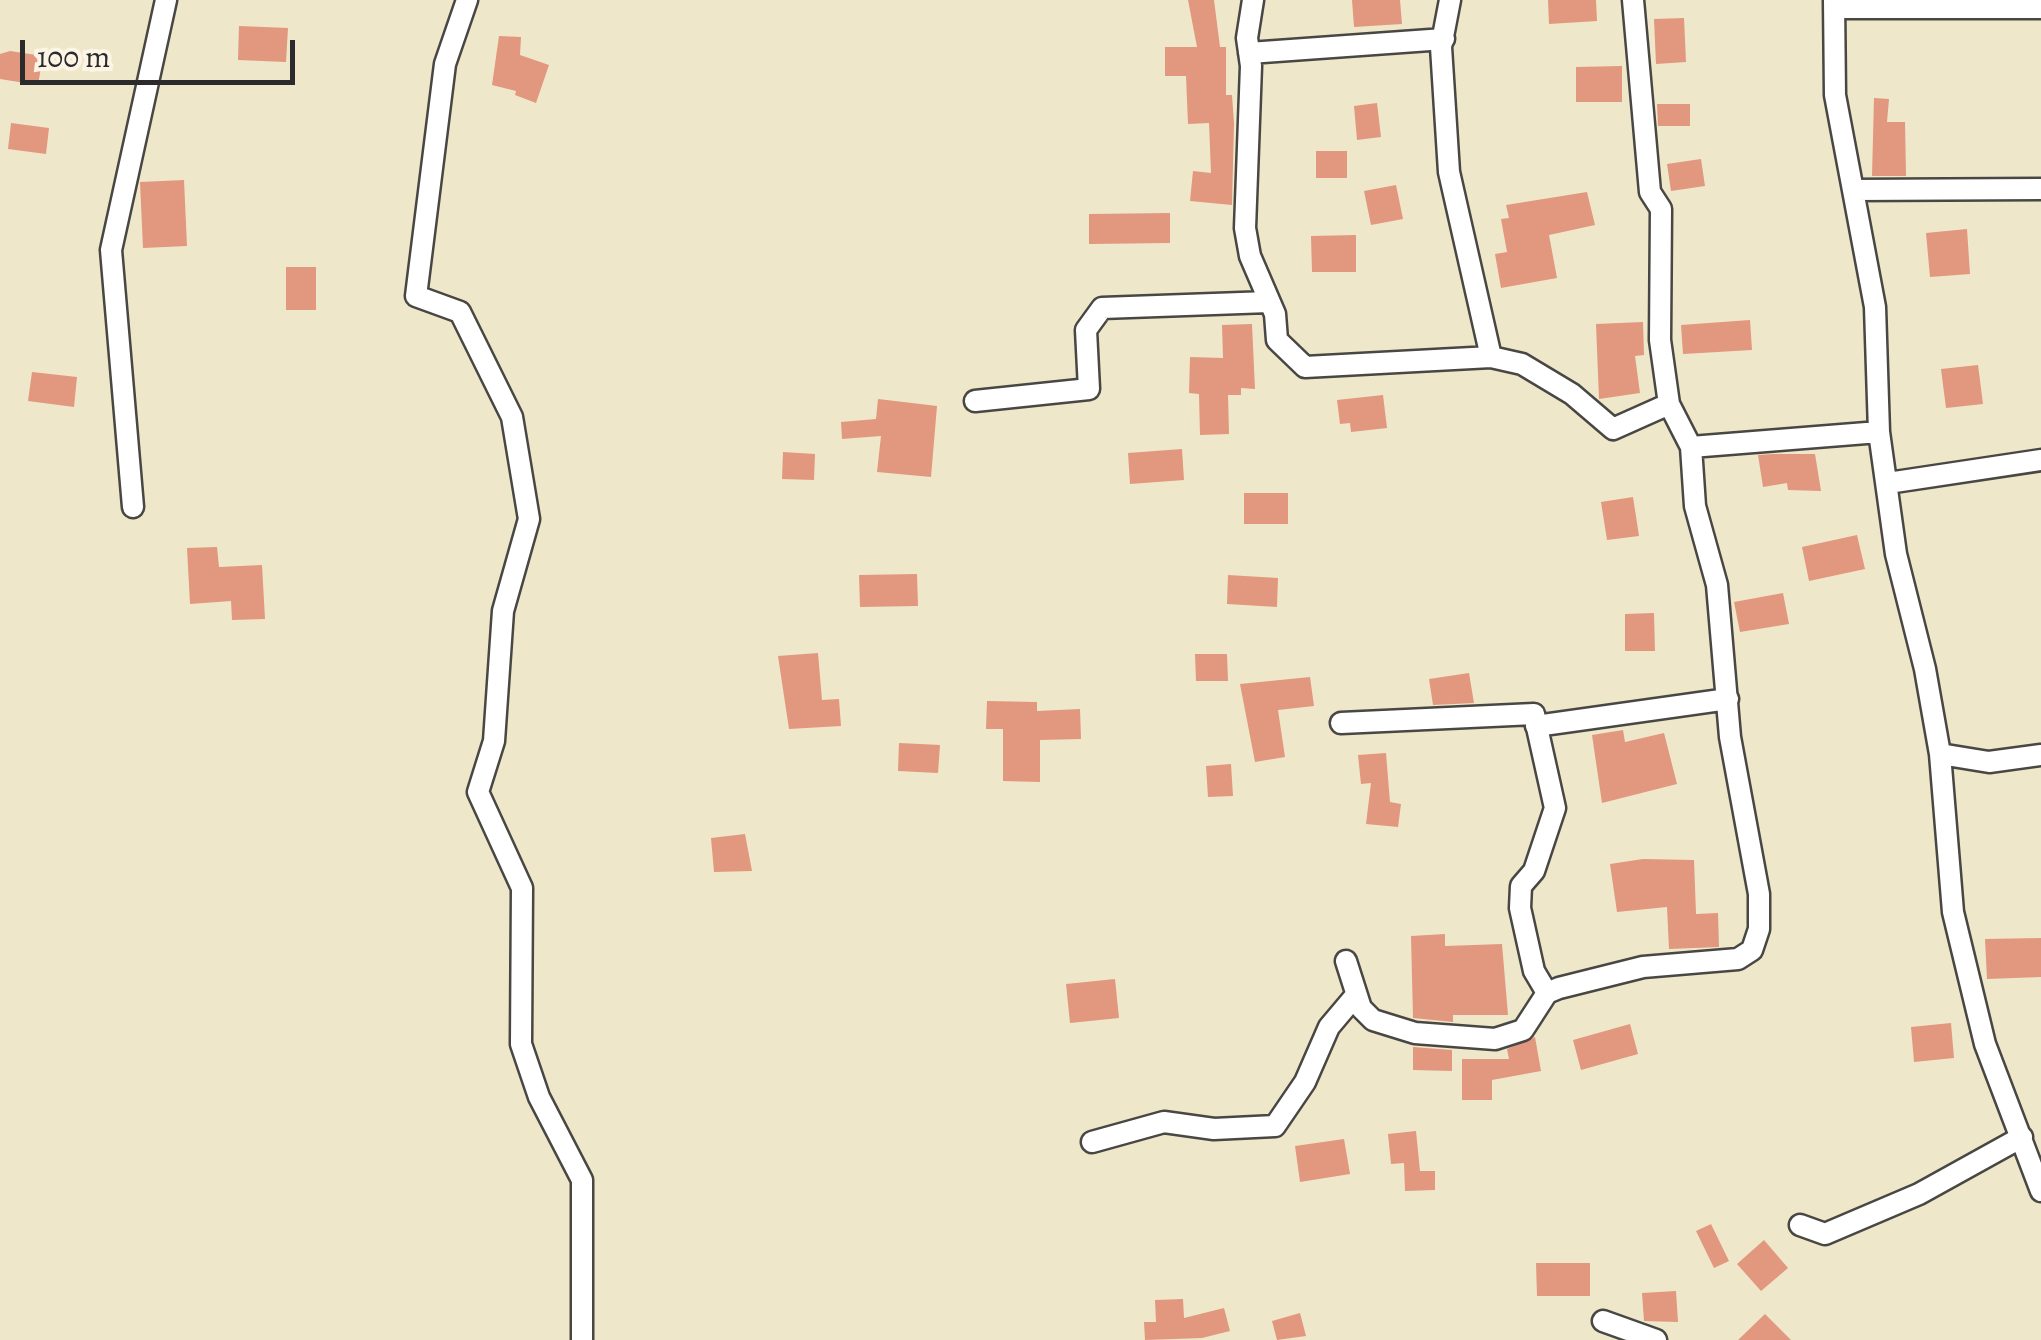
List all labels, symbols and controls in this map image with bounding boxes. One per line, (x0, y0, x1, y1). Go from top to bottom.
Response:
scale bar (25, 20, 300, 82)
text: 100 m (37, 37, 110, 77)

